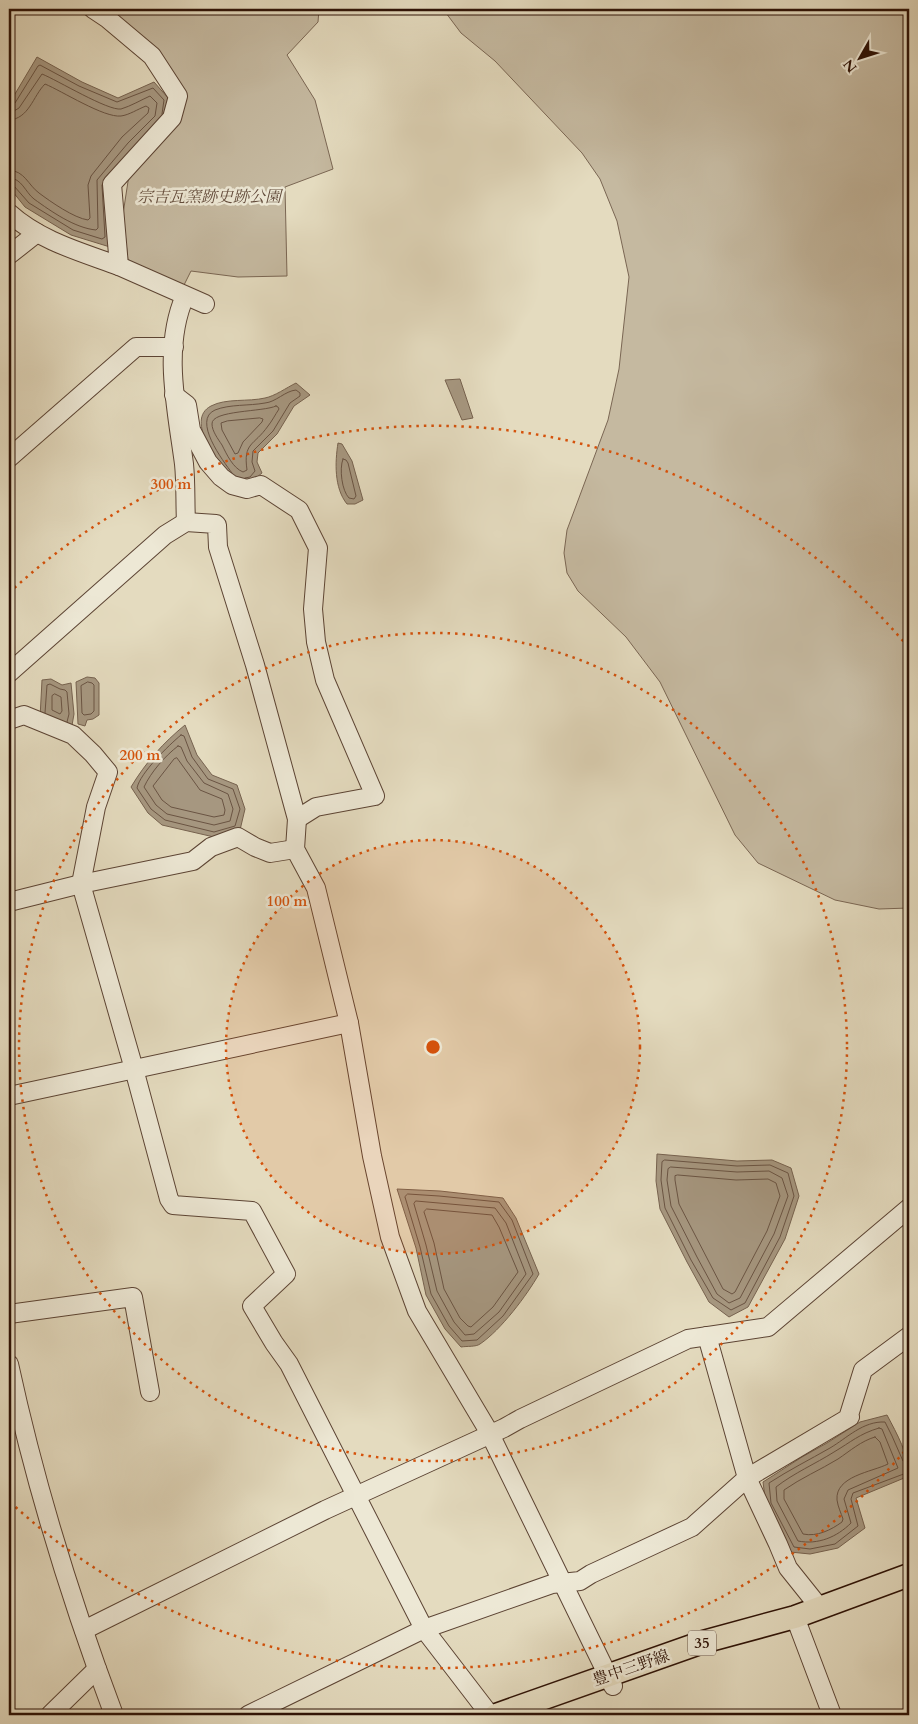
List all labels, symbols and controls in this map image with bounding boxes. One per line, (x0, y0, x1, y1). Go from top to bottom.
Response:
north arrow (836, 32, 886, 82)
text: N (839, 55, 861, 77)
park label: 宗吉瓦窯跡史跡公園 (137, 186, 284, 208)
text: 300 m (151, 474, 192, 494)
text: 200 m (120, 745, 161, 765)
text: 100 m (267, 891, 308, 911)
centre of rings (424, 1038, 442, 1056)
road number: 35 (688, 1630, 716, 1656)
street label: 豊中三野線 (590, 1645, 672, 1691)

